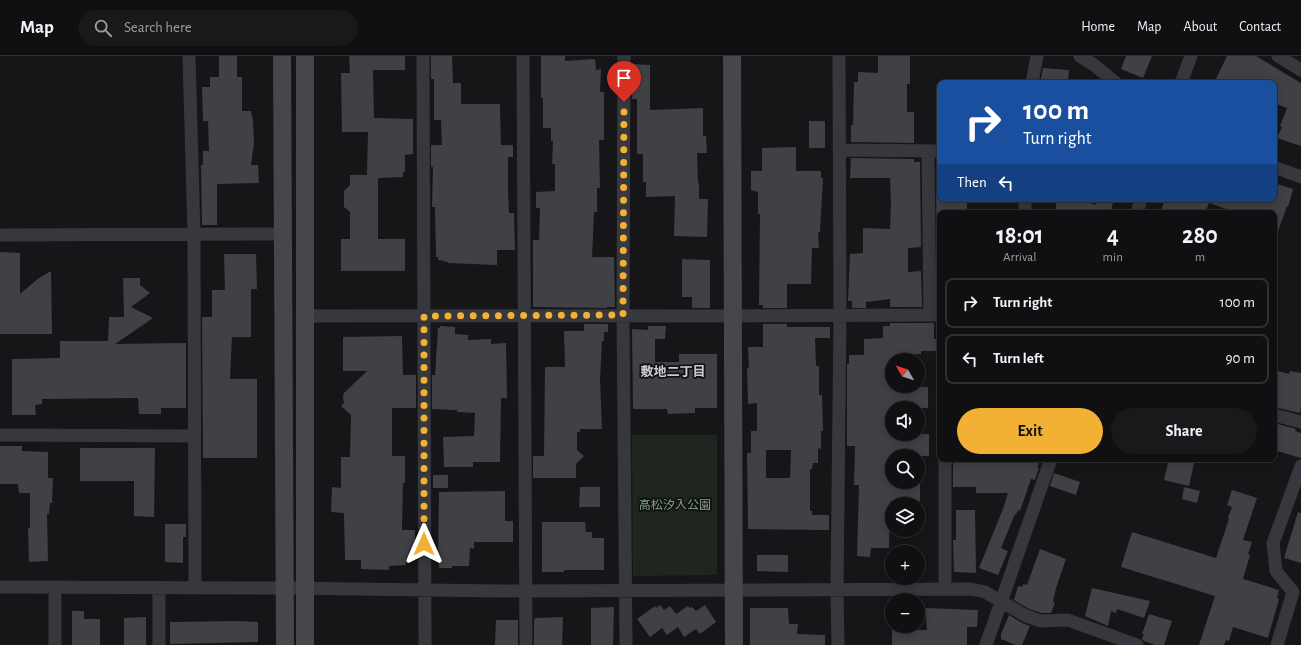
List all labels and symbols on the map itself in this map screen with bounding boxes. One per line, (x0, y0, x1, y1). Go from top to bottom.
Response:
pin (607, 61, 641, 102)
north arrow (885, 353, 925, 393)
district label: 敷地二丁目 (640, 364, 706, 379)
park label: 高松汐入公園 (639, 498, 711, 511)
position arrow (403, 523, 445, 565)

